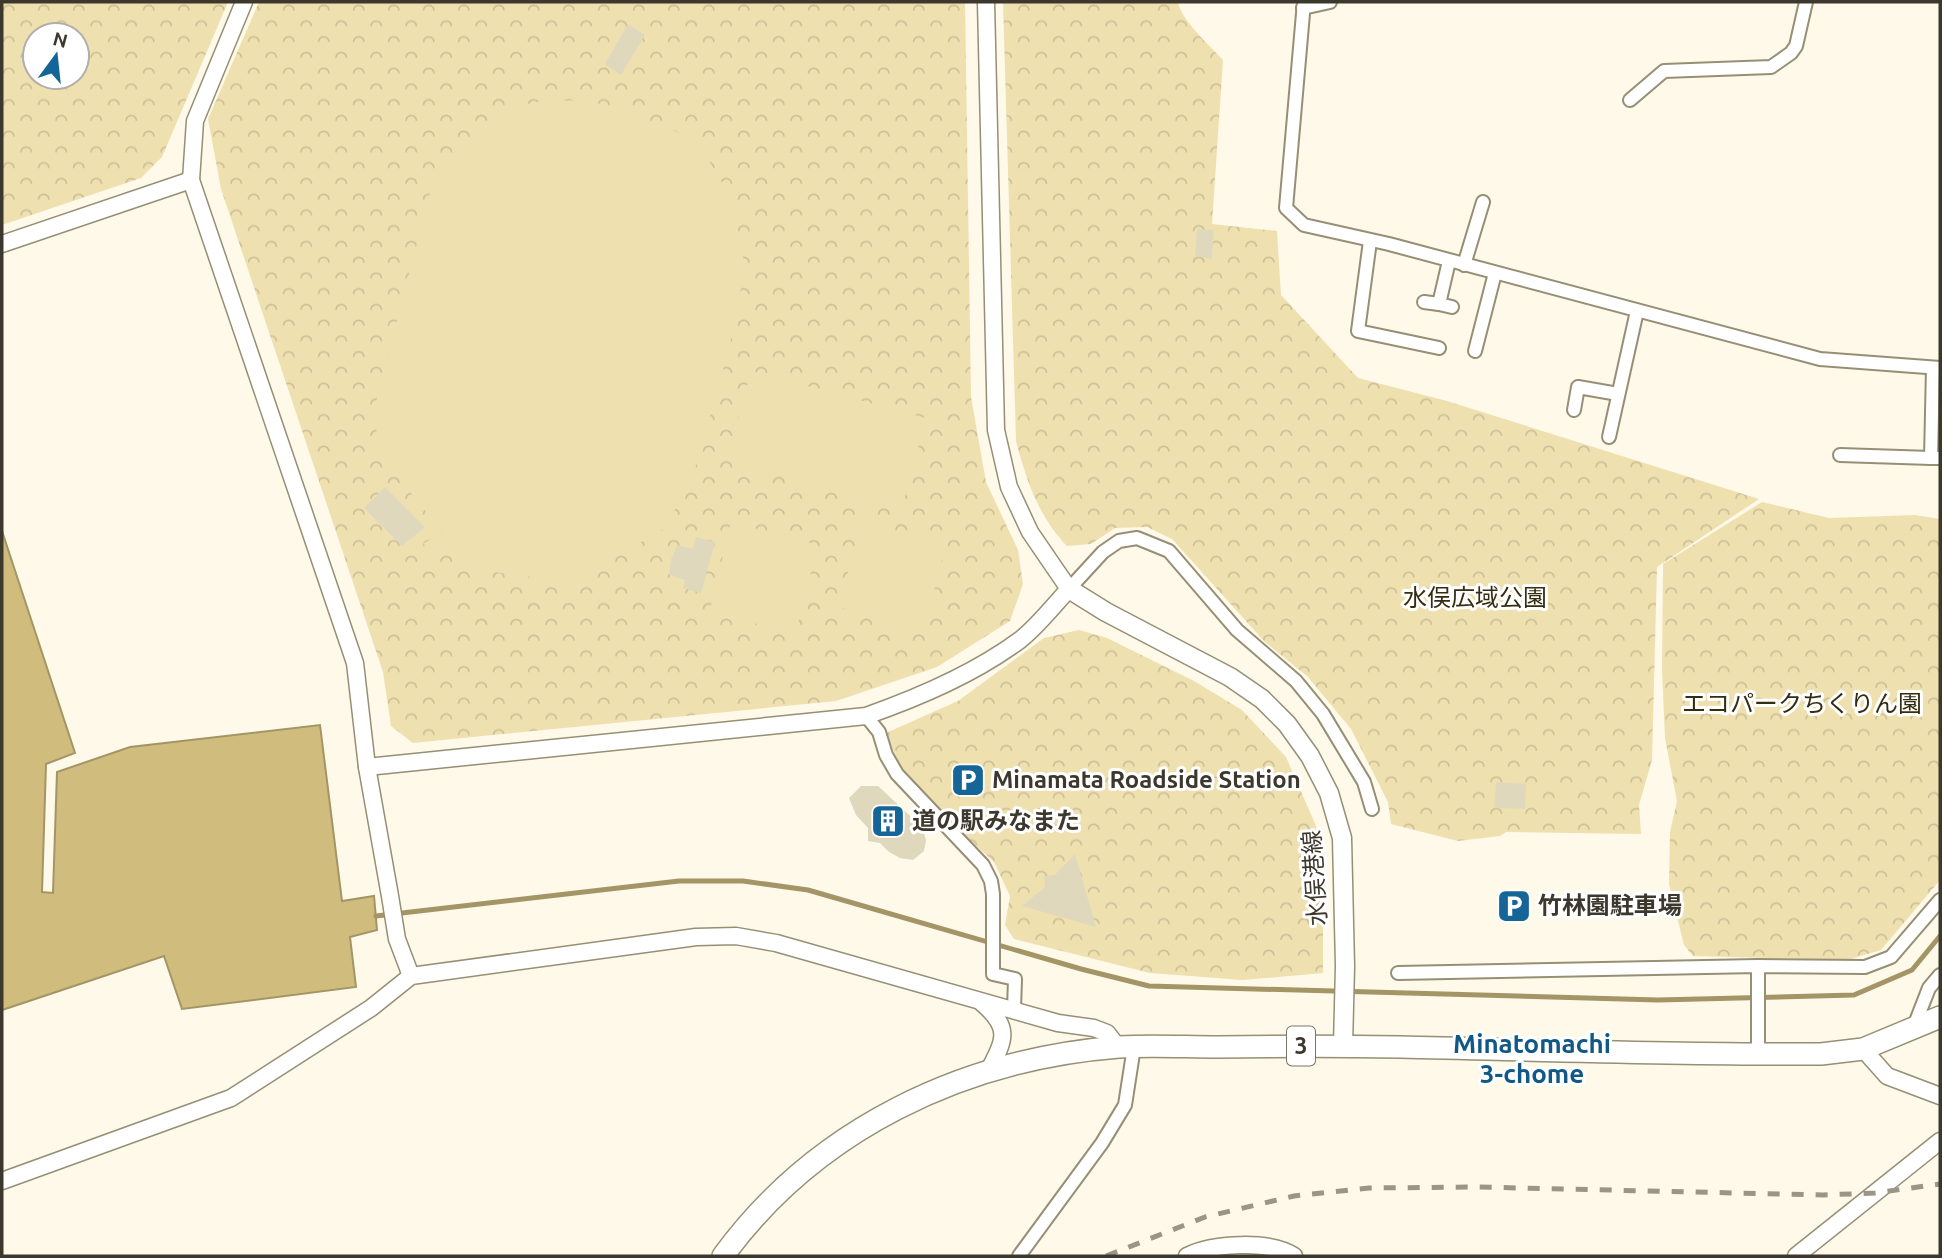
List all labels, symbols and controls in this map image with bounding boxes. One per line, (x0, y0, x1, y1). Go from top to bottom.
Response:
north arrow (21, 21, 91, 91)
text: N (51, 27, 70, 52)
park label: 水俣広域公園 (1403, 584, 1547, 611)
park label: エコパークちくりん園 (1682, 690, 1922, 717)
parking icon: Minamata Roadside Station (949, 761, 987, 799)
place label: Minamata Roadside Station (992, 766, 1301, 793)
building icon: 道の駅みなまた (869, 802, 907, 840)
place label: 道の駅みなまた (912, 807, 1080, 834)
street label: 水俣港線 (1298, 829, 1331, 927)
parking icon: 竹林園駐車場 (1495, 887, 1533, 925)
place label: 竹林園駐車場 (1538, 892, 1682, 919)
road number: 3 (1287, 1026, 1315, 1065)
district label: Minatomachi 3-chome (1453, 1029, 1611, 1088)

